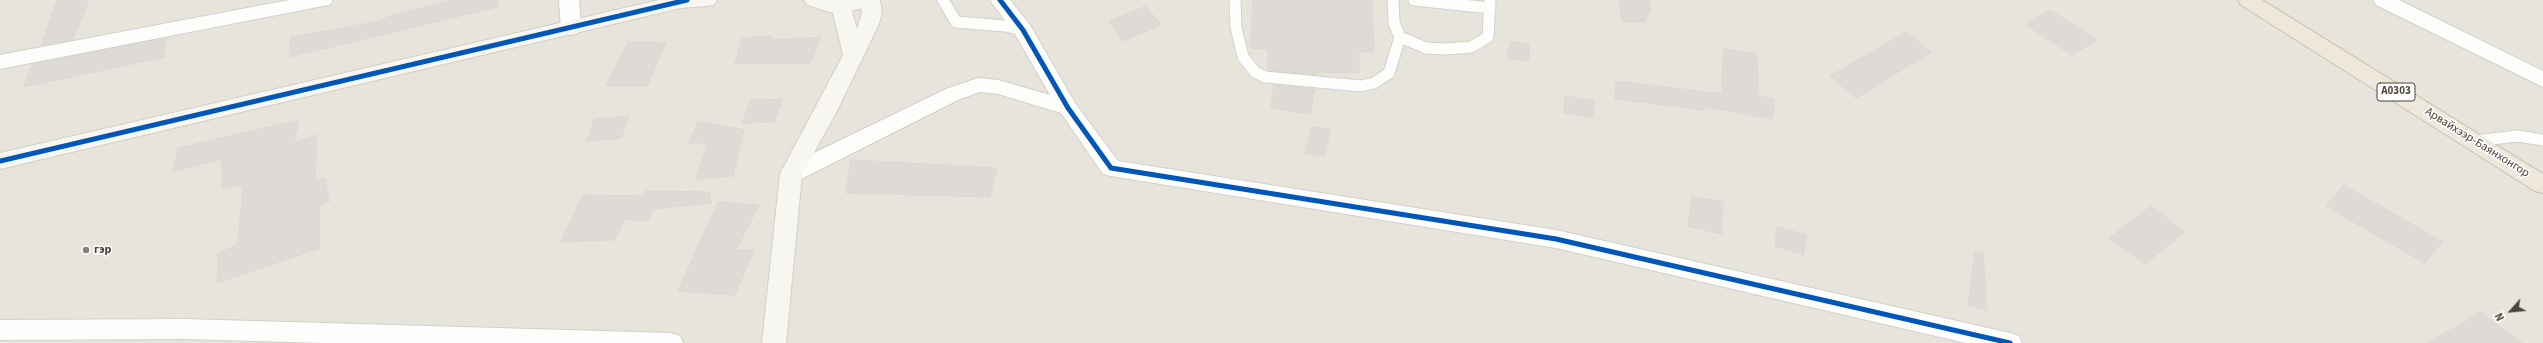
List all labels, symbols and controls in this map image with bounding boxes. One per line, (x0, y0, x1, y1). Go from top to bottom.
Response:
road number: A0303 (2377, 83, 2415, 101)
street label: Арвайхээр-Баянхонгор (2422, 105, 2532, 181)
place label: гэр (94, 243, 111, 257)
marker: гэр (81, 245, 91, 255)
north arrow (2491, 291, 2531, 331)
text: N (2492, 310, 2508, 323)

